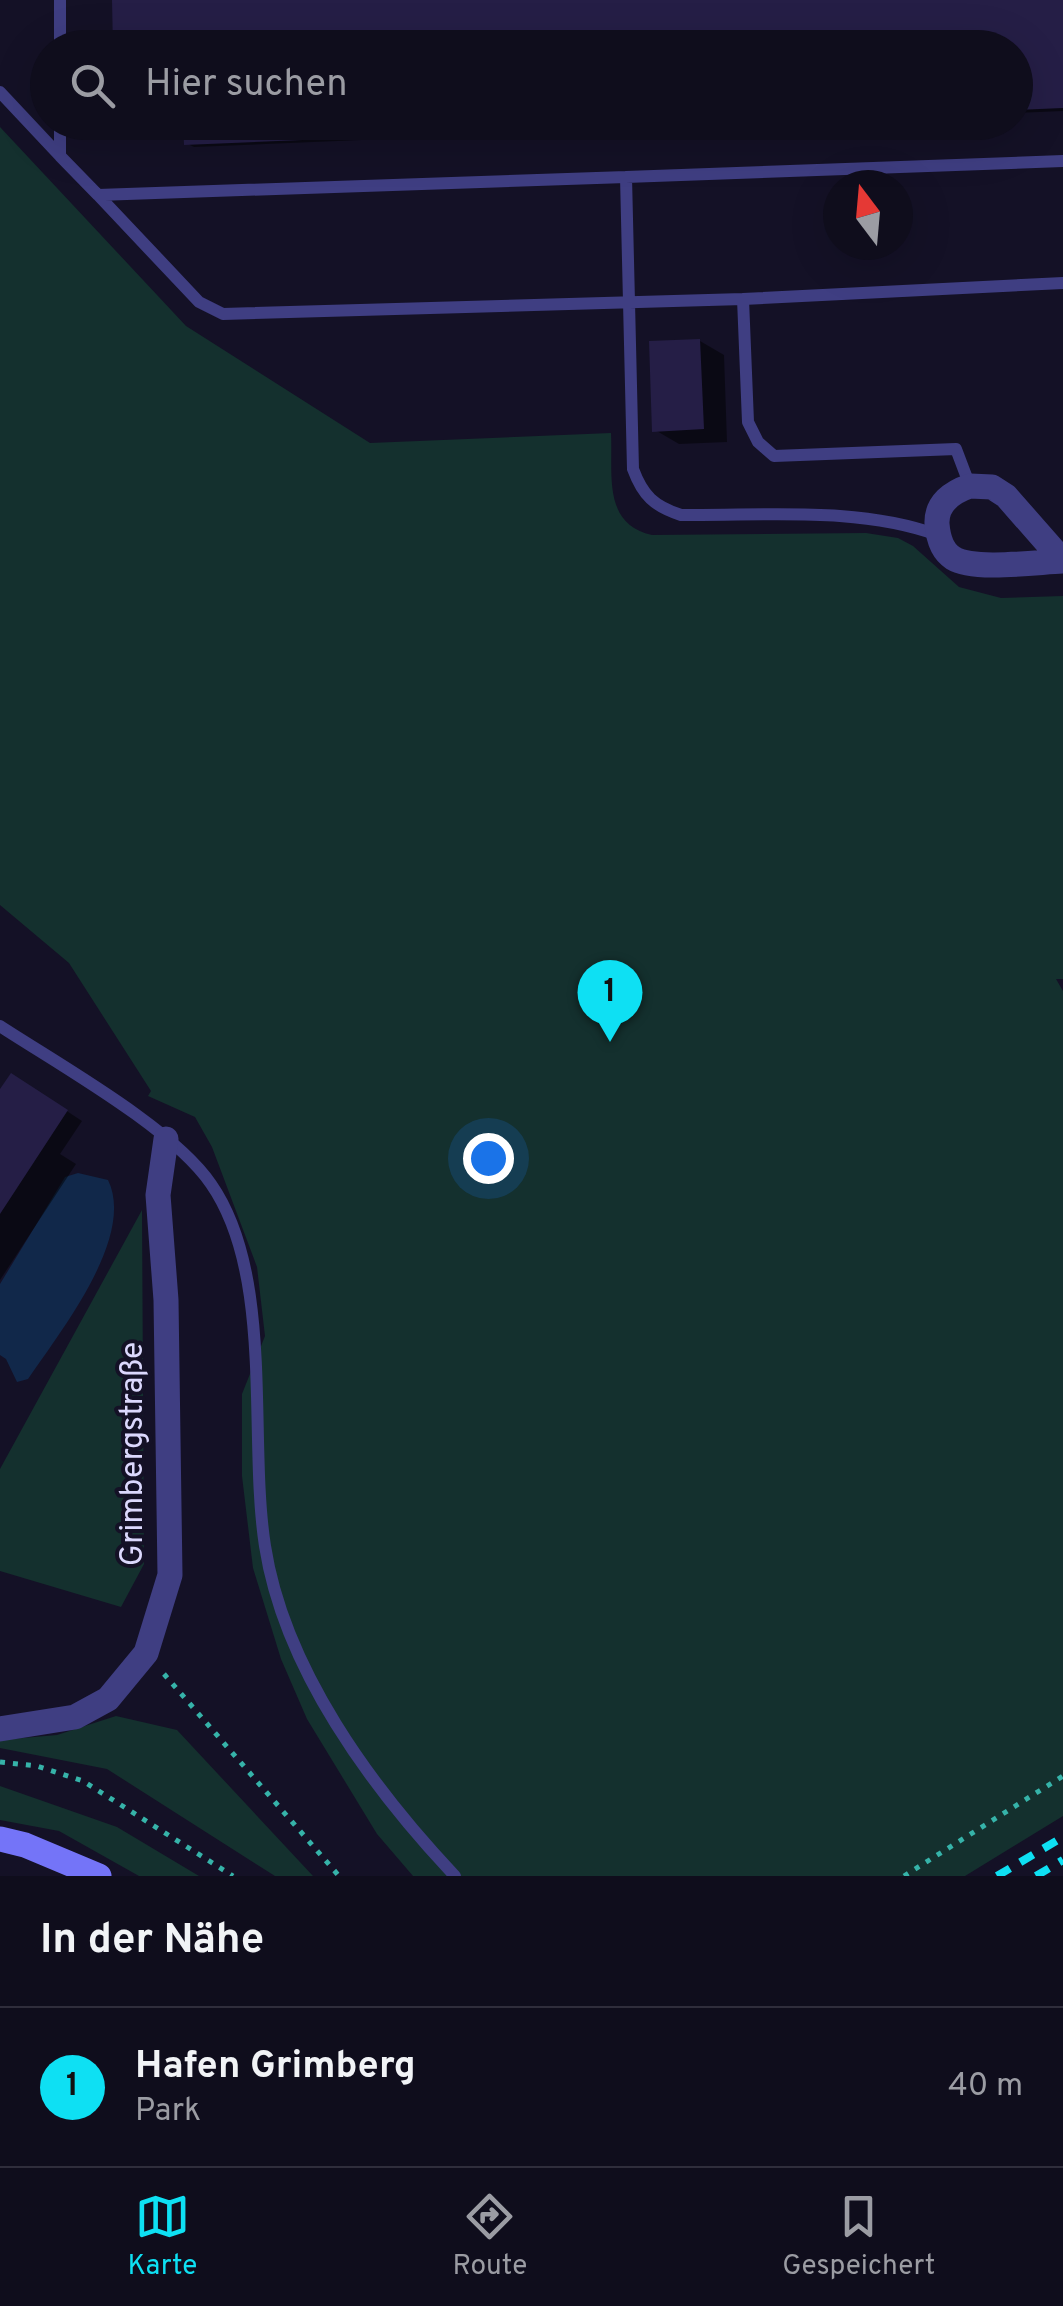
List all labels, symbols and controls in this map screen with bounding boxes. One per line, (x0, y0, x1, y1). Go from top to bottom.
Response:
search box (30, 30, 1033, 140)
icon: search (65, 58, 120, 113)
text: Hier suchen (145, 61, 348, 110)
north arrow (823, 170, 913, 260)
pin: 1 (578, 960, 642, 1042)
your location (463, 1133, 514, 1184)
street label: Grimbergstraße (114, 1342, 154, 1566)
text: In der Nähe (40, 1915, 264, 1968)
text: Hafen Grimberg (135, 2043, 416, 2092)
text: 1 (66, 2067, 79, 2107)
text: 40 m (948, 2067, 1023, 2107)
text: Park (135, 2092, 201, 2132)
tab: Karte (128, 2189, 197, 2285)
tab: Route (453, 2189, 527, 2285)
tab: Gespeichert (782, 2189, 935, 2285)

